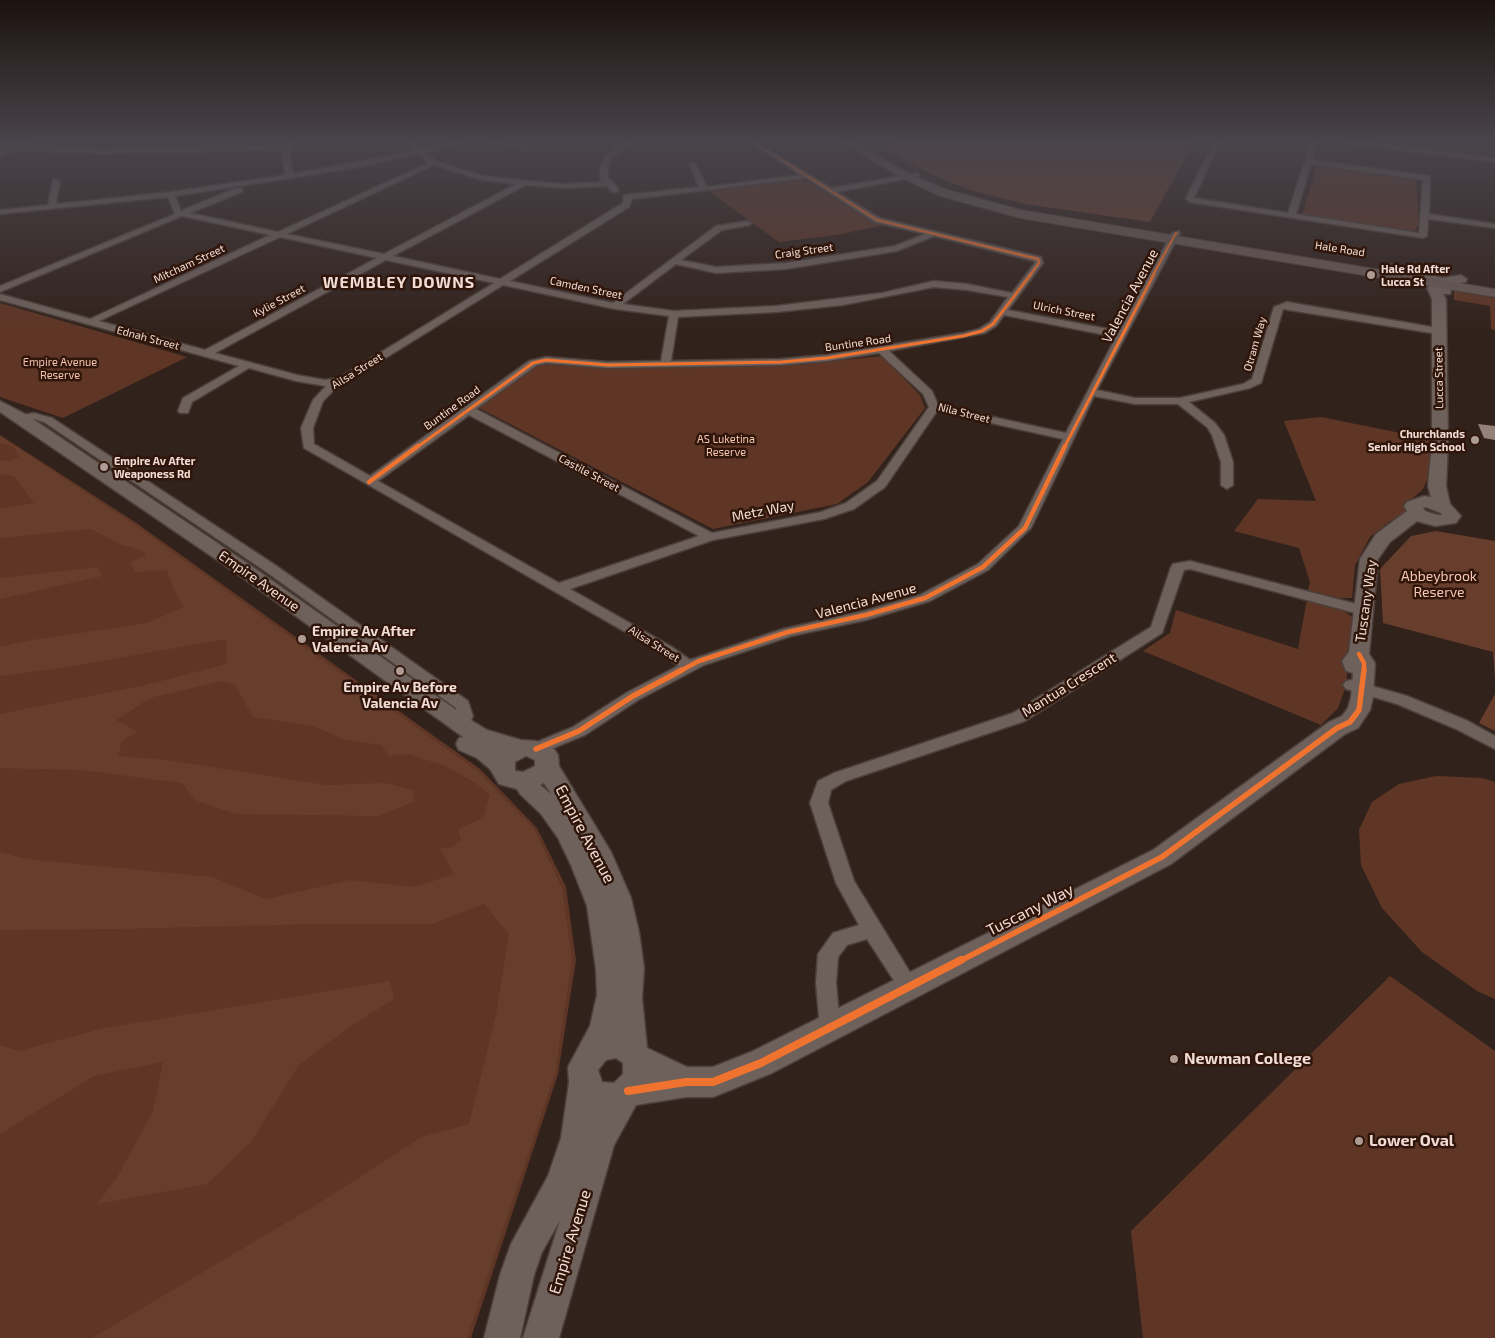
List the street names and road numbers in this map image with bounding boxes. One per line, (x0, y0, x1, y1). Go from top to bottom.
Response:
street label: Hale Road (1314, 239, 1366, 259)
street label: Craig Street (774, 240, 834, 262)
street label: Mitcham Street (151, 242, 227, 286)
street label: Valencia Avenue (1098, 246, 1162, 346)
street label: Camden Street (549, 274, 623, 302)
street label: Kylie Street (251, 282, 307, 320)
street label: Ulrich Street (1032, 299, 1096, 323)
street label: Otram Way (1241, 315, 1269, 373)
street label: Ednah Street (115, 323, 181, 353)
street label: Buntine Road (824, 332, 892, 354)
street label: Lucca Street (1432, 347, 1446, 409)
street label: Ailsa Street (329, 350, 385, 392)
street label: Buntine Road (421, 383, 483, 433)
street label: Nila Street (937, 400, 991, 426)
street label: Castile Street (556, 451, 622, 495)
street label: Metz Way (730, 497, 796, 525)
street label: Empire Avenue (215, 547, 303, 615)
street label: Tuscany Way (1352, 559, 1380, 643)
street label: Valencia Avenue (814, 579, 918, 623)
street label: Ailsa Street (626, 623, 682, 665)
street label: Mantua Crescent (1019, 649, 1119, 721)
street label: Empire Avenue (551, 782, 619, 886)
street label: Tuscany Way (983, 880, 1077, 940)
street label: Empire Avenue (545, 1187, 595, 1297)

